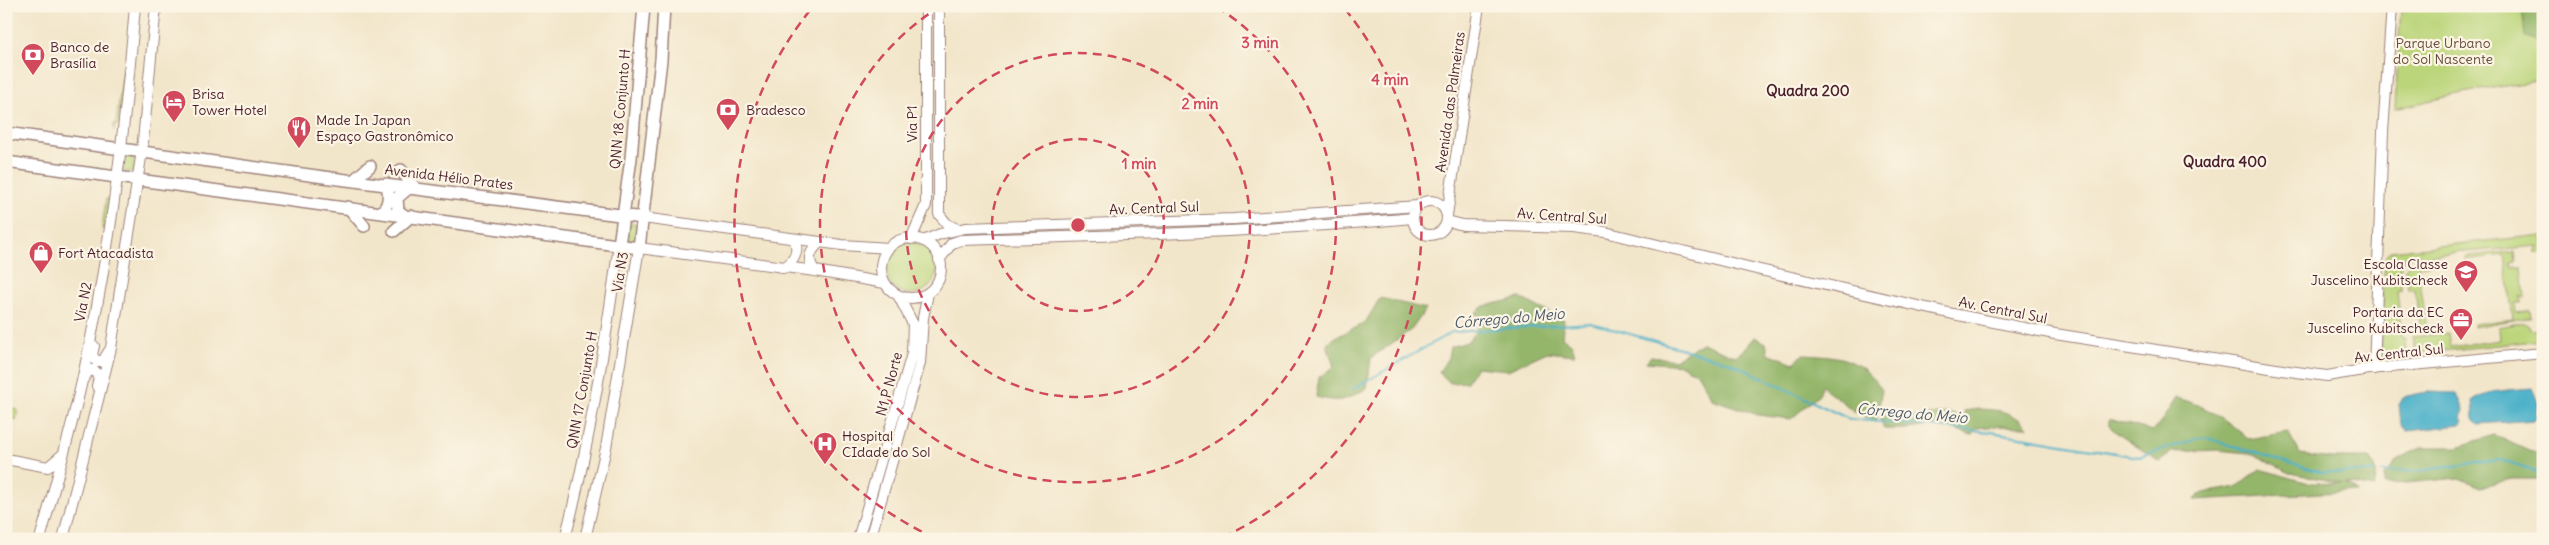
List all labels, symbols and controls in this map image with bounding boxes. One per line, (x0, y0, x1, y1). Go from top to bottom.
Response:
street label: Avenida das Palmeiras (1431, 30, 1469, 174)
text: 3 min (1241, 33, 1279, 52)
park label: Parque Urbano do Sol Nascente (2393, 34, 2493, 68)
place label: Banco de Brasília (50, 38, 109, 72)
bank icon: Banco de Brasília (20, 42, 46, 76)
street label: QNN 18 Conjunto H (606, 48, 634, 170)
text: 4 min (1371, 70, 1409, 89)
district label: Quadra 200 (1766, 81, 1850, 100)
place label: Brisa Tower Hotel (192, 85, 267, 119)
hotel icon: Brisa Tower Hotel (161, 89, 187, 123)
text: 2 min (1182, 94, 1219, 113)
bank icon: Bradesco (715, 97, 741, 131)
place label: Bradesco (746, 101, 806, 119)
street label: Via P1 (903, 105, 921, 143)
place label: Made In Japan Espaço Gastronômico (316, 111, 454, 145)
restaurant icon: Made In Japan Espaço Gastronômico (286, 115, 312, 149)
district label: Quadra 400 (2183, 152, 2267, 171)
text: 1 min (1122, 154, 1157, 173)
street label: Avenida Hélio Prates (384, 160, 514, 194)
street label: Av. Central Sul (1109, 197, 1199, 219)
street label: Av. Central Sul (1517, 204, 1607, 228)
centre of rings (1069, 216, 1087, 234)
shop icon: Fort Atacadista (28, 240, 54, 274)
place label: Fort Atacadista (58, 244, 154, 262)
street label: Via N3 (608, 250, 632, 294)
place label: Escola Classe Juscelino Kubitscheck (2311, 255, 2448, 289)
school or university icon: Escola Classe Juscelino Kubitscheck (2453, 259, 2479, 293)
street label: Via N2 (70, 280, 96, 324)
street label: Av. Central Sul (1957, 293, 2049, 327)
place label: Portaria da EC Juscelino Kubitscheck (2307, 303, 2444, 337)
water label: Córrego do Meio (1453, 304, 1567, 332)
office icon: Portaria da EC Juscelino Kubitscheck (2448, 307, 2474, 341)
street label: QNN 17 Conjunto H (563, 330, 601, 450)
street label: Av. Central Sul (2353, 339, 2445, 367)
street label: N1 P Norte (872, 350, 906, 418)
water label: Córrego do Meio (1856, 399, 1970, 427)
place label: Hospital CIdade do Sol (842, 427, 930, 461)
hospital icon: Hospital CIdade do Sol (812, 431, 838, 465)

